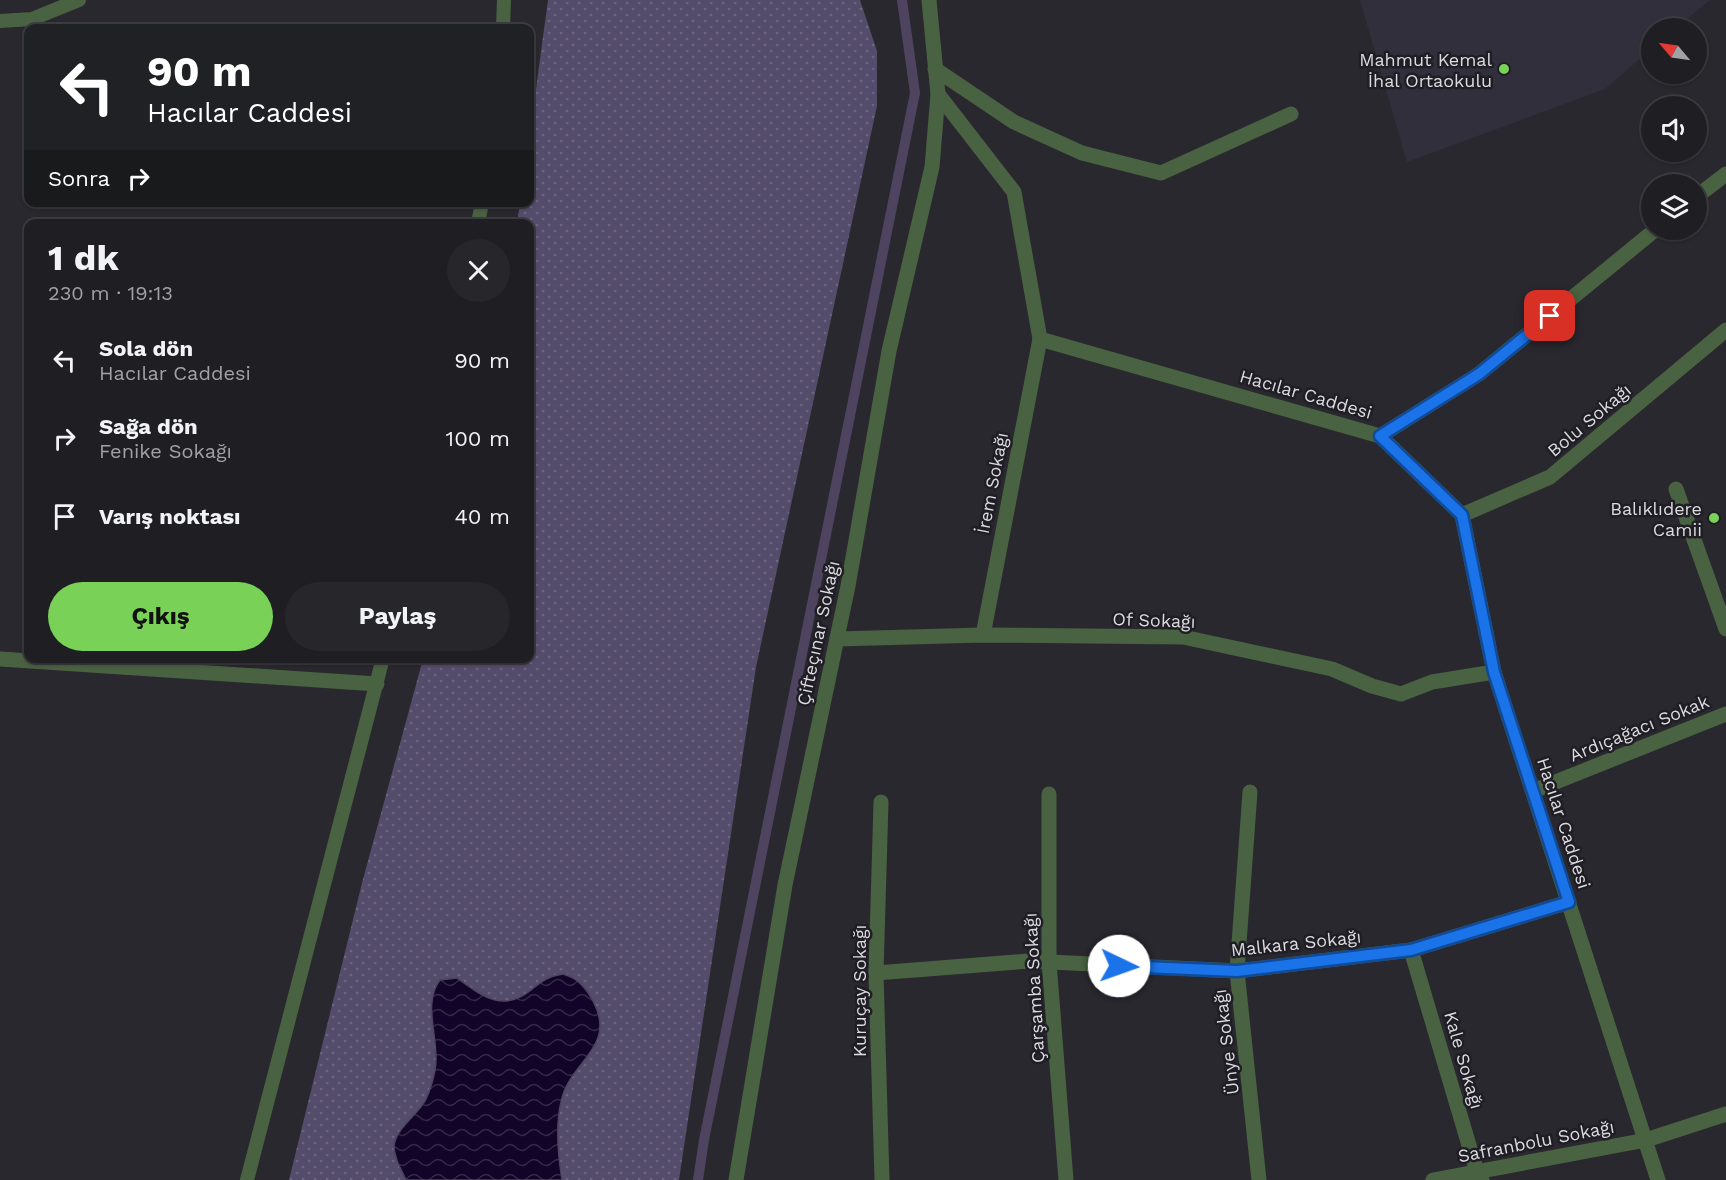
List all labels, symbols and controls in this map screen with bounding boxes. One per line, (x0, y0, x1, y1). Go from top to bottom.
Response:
north arrow (1641, 18, 1707, 84)
map controls (1641, 18, 1707, 240)
text: 90 m (147, 47, 251, 96)
icon: left (48, 48, 126, 126)
place label: Mahmut Kemal İhal Ortaokulu (1359, 49, 1492, 91)
marker: Mahmut Kemal İhal Ortaokulu (1497, 62, 1511, 76)
button: sound (1641, 96, 1707, 162)
text: Hacılar Caddesi (147, 97, 352, 129)
icon: right (122, 162, 155, 195)
text: Sonra (48, 166, 110, 191)
button: layers (1641, 174, 1707, 240)
text: 1 dk (48, 237, 119, 279)
button: close (447, 239, 510, 302)
text: 230 m · 19:13 (48, 281, 173, 305)
pin (1524, 290, 1575, 341)
icon: arrive (1533, 299, 1566, 332)
text: Sola dön (99, 336, 193, 361)
icon: left (48, 344, 81, 377)
text: 90 m (454, 348, 510, 373)
text: Hacılar Caddesi (99, 361, 251, 385)
street label: Hacılar Caddesi (1237, 365, 1375, 423)
street label: Bolu Sokağı (1543, 379, 1635, 461)
text: Sağa dön (99, 414, 198, 439)
icon: right (48, 422, 81, 455)
text: 100 m (446, 426, 510, 451)
street label: İrem Sokağı (972, 430, 1012, 536)
text: Fenike Sokağı (99, 439, 232, 463)
place label: Balıklıdere Camii (1610, 498, 1702, 540)
icon: arrive (48, 500, 81, 533)
text: Varış noktası (99, 504, 241, 529)
text: 40 m (454, 504, 510, 529)
marker: Balıklıdere Camii (1707, 511, 1721, 525)
street label: Çifteçınar Sokağı (792, 559, 844, 707)
button: Çıkış (48, 582, 273, 651)
button: Paylaş (285, 582, 510, 651)
street label: Of Sokağı (1112, 608, 1196, 632)
street label: Ardıçağacı Sokak (1566, 690, 1712, 766)
street label: Hacılar Caddesi (1533, 755, 1595, 891)
street label: Çarşamba Sokağı (1020, 912, 1048, 1064)
street label: Kuruçay Sokağı (849, 925, 870, 1057)
street label: Malkara Sokağı (1230, 926, 1362, 960)
position arrow (1087, 934, 1151, 998)
street label: Ünye Sokağı (1209, 988, 1243, 1096)
street label: Kale Sokağı (1440, 1009, 1488, 1111)
street label: Safranbolu Sokağı (1456, 1116, 1616, 1166)

